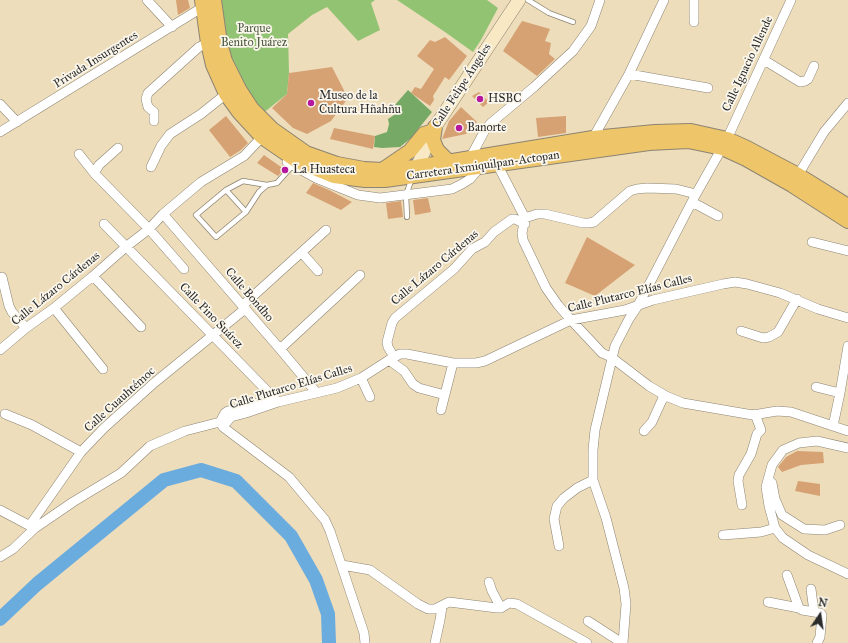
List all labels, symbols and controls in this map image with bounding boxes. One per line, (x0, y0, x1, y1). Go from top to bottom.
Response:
street label: Calle Ignacio Allende (720, 14, 776, 114)
park label: Parque Benito Juárez (221, 22, 287, 50)
street label: Privada Insurgentes (51, 28, 141, 92)
street label: Calle Felipe Ángeles (429, 41, 495, 131)
place label: Museo de la Cultura Hñahñu (319, 89, 401, 117)
place label: HSBC (488, 92, 521, 106)
marker: HSBC (475, 94, 485, 104)
marker: Museo de la Cultura Hñahñu (306, 98, 316, 108)
place label: Banorte (467, 121, 506, 135)
marker: Banorte (454, 123, 464, 133)
street label: Carretera Ixmiquilpan-Actopan (405, 148, 561, 184)
place label: La Huasteca (293, 163, 355, 177)
marker: La Huasteca (280, 165, 290, 175)
street label: Calle Lázaro Cárdenas (388, 227, 482, 309)
street label: Calle Lázaro Cárdenas (9, 249, 103, 329)
street label: Calle Bondho (222, 265, 276, 325)
street label: Calle Plutarco Elías Calles (566, 272, 694, 316)
street label: Calle Pino Suárez (176, 280, 246, 352)
street label: Calle Plutarco Elías Calles (228, 361, 354, 413)
street label: Calle Cuauhtémoc (82, 364, 158, 436)
north arrow (800, 595, 840, 635)
text: N (817, 595, 829, 610)

